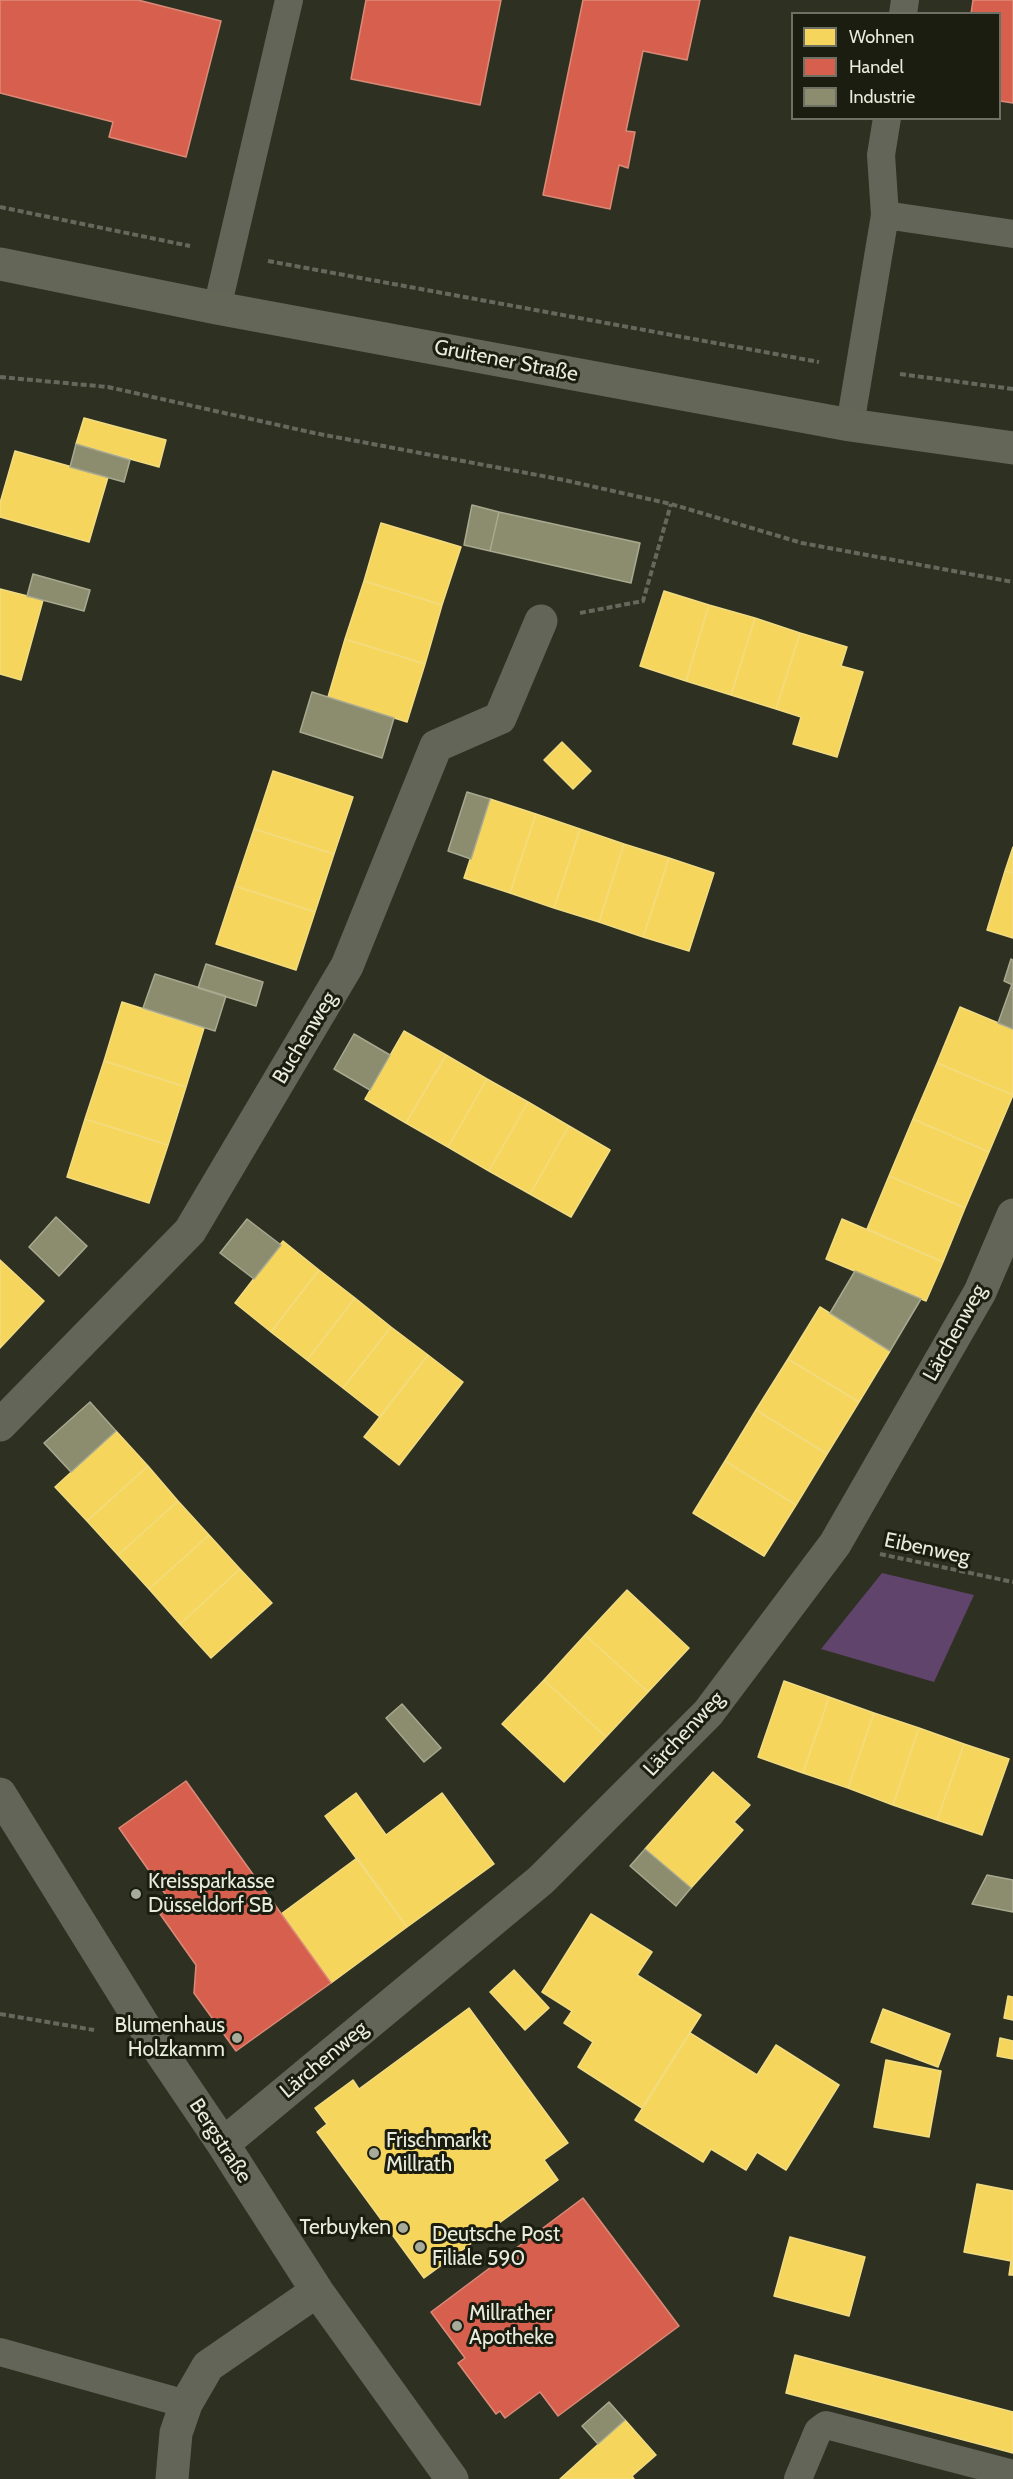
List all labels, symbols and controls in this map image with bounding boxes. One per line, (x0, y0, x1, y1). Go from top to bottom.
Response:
legend (791, 12, 1001, 120)
text: Wohnen (849, 26, 914, 48)
text: Handel (849, 56, 904, 78)
text: Industrie (849, 86, 915, 108)
street label: Gruitener Straße (432, 335, 580, 387)
street label: Buchenweg (268, 987, 342, 1089)
street label: Lärchenweg (918, 1280, 992, 1386)
street label: Eibenweg (882, 1528, 972, 1570)
street label: Lärchenweg (638, 1686, 730, 1782)
place label: Kreissparkasse Düsseldorf SB (148, 1869, 275, 1919)
marker: Kreissparkasse Düsseldorf SB (129, 1887, 143, 1901)
place label: Blumenhaus Holzkamm (115, 2013, 225, 2063)
street label: Lärchenweg (275, 2016, 373, 2104)
marker: Blumenhaus Holzkamm (230, 2031, 244, 2045)
street label: Bergstraße (183, 2094, 257, 2188)
place label: Frischmarkt Millrath (386, 2128, 488, 2178)
marker: Frischmarkt Millrath (367, 2146, 381, 2160)
place label: Terbuyken (299, 2215, 391, 2241)
marker: Terbuyken (396, 2221, 410, 2235)
place label: Deutsche Post Filiale 590 (432, 2222, 560, 2272)
marker: Deutsche Post Filiale 590 (413, 2240, 427, 2254)
place label: Millrather Apotheke (469, 2301, 554, 2351)
marker: Millrather Apotheke (450, 2319, 464, 2333)

